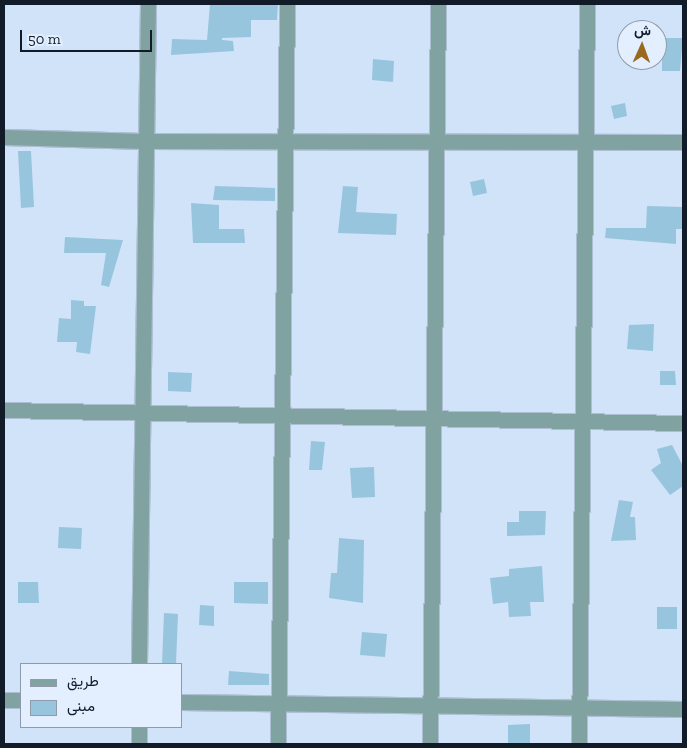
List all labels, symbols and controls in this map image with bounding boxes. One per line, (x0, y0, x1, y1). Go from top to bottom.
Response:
scale bar (22, 20, 155, 52)
north arrow (617, 20, 667, 70)
text: ش (634, 22, 651, 39)
text: 50 m (28, 30, 61, 48)
legend (20, 663, 182, 728)
text: طريق (67, 672, 99, 690)
text: مبنى (67, 697, 95, 715)

